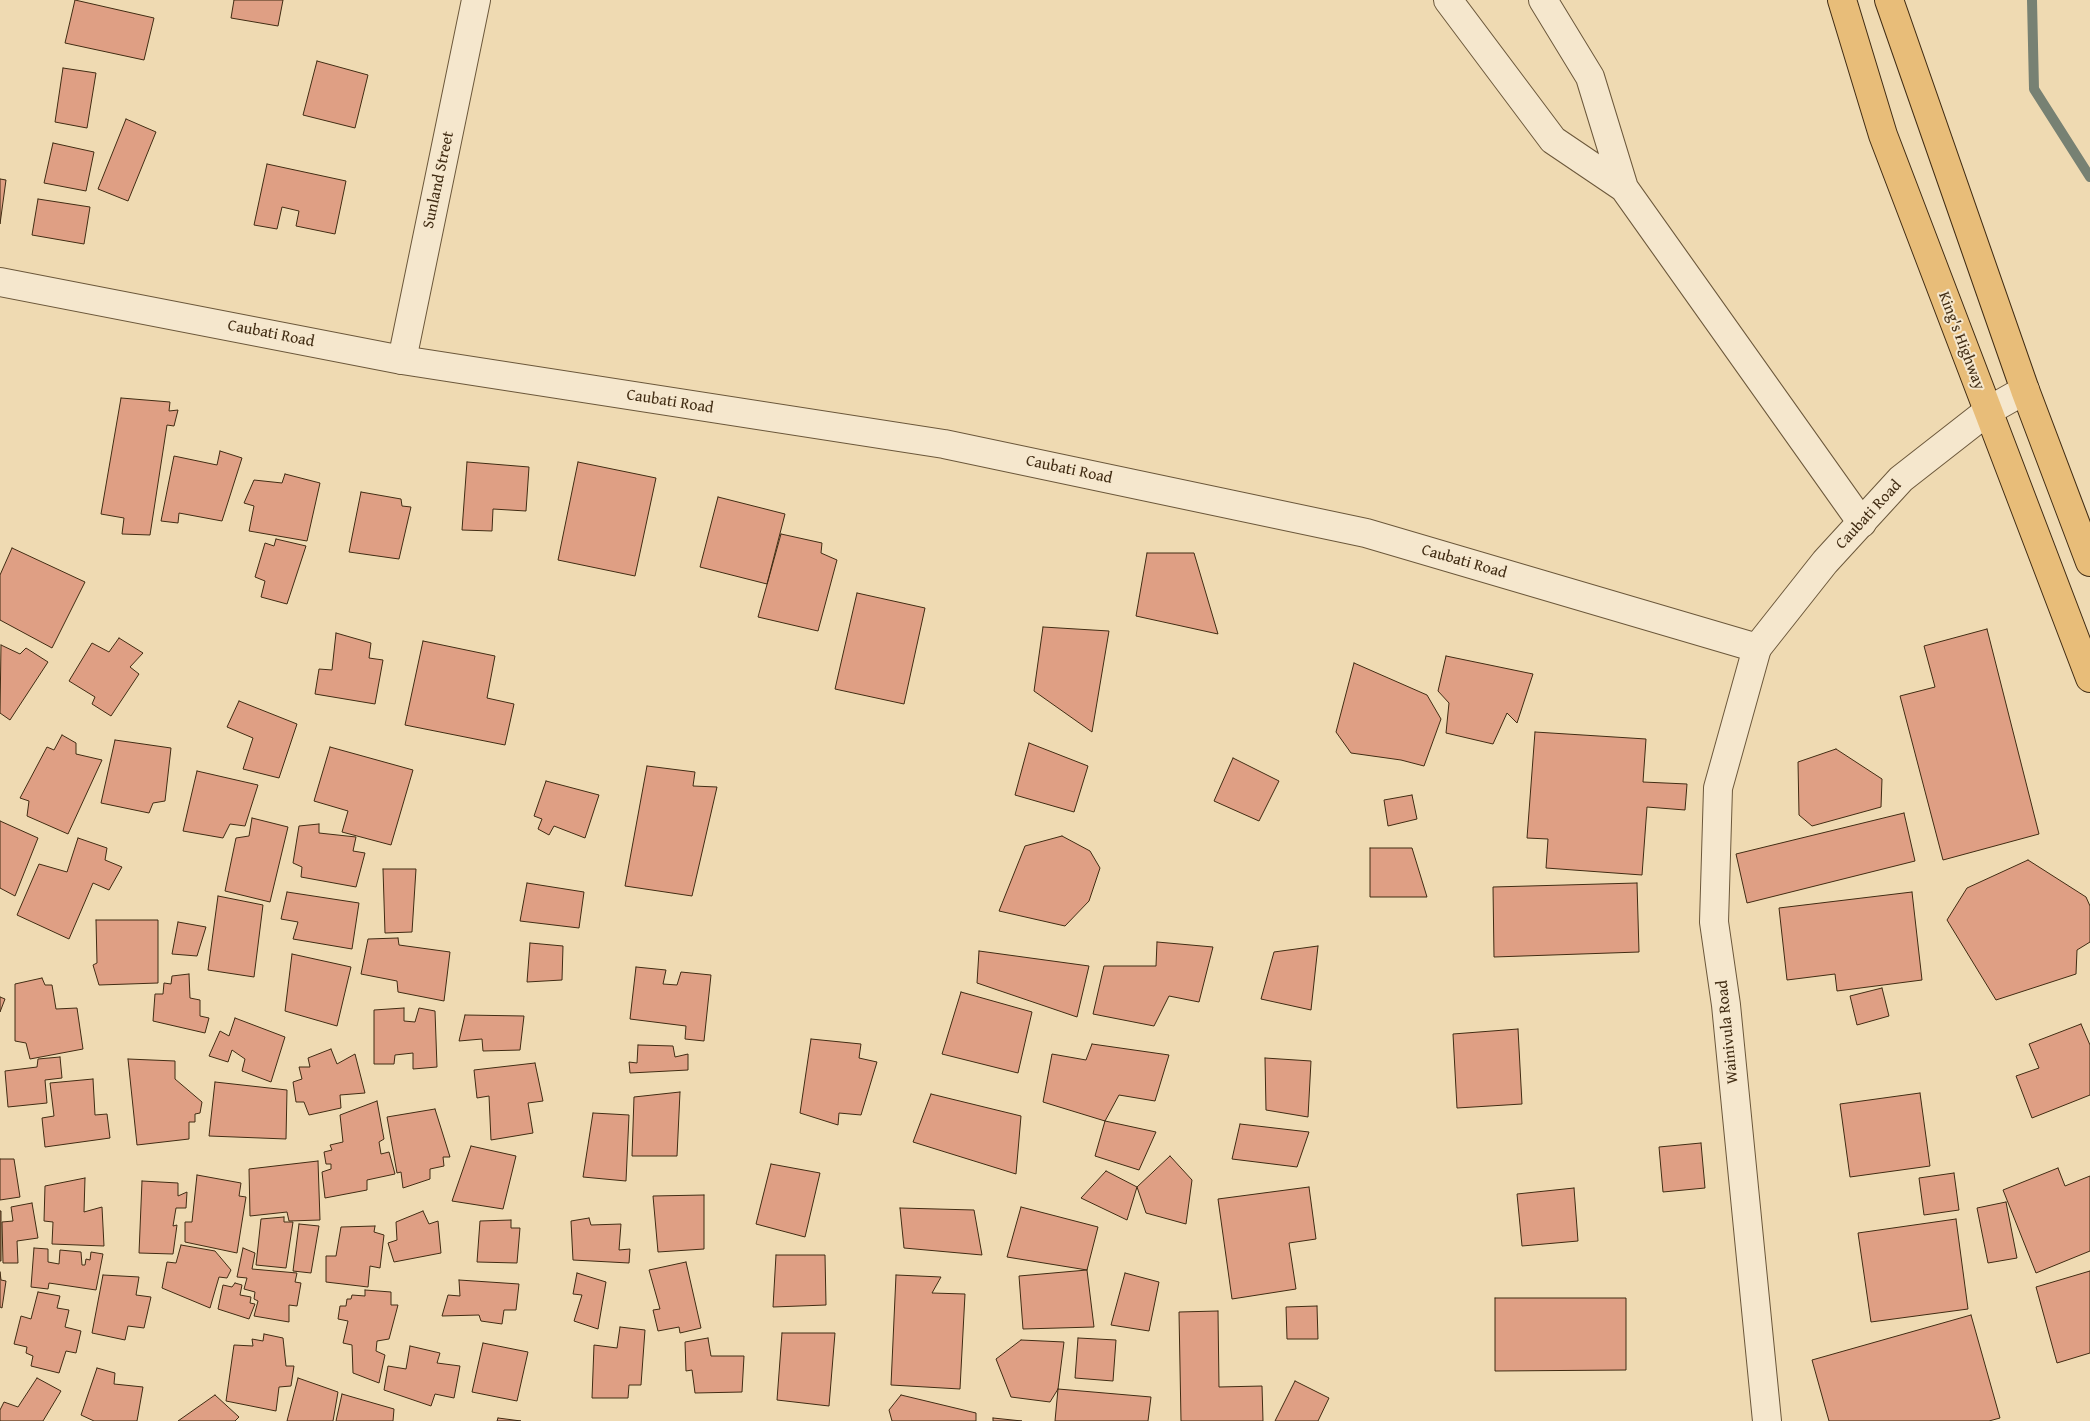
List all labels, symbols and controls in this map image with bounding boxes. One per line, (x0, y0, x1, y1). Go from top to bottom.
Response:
street label: Sunland Street (419, 130, 459, 230)
street label: King's Highway (1933, 289, 1989, 393)
street label: Caubati Road (226, 316, 316, 352)
street label: Caubati Road (625, 386, 715, 418)
street label: Caubati Road (1024, 451, 1114, 489)
street label: Caubati Road (1832, 476, 1906, 554)
street label: Caubati Road (1419, 541, 1509, 583)
street label: Wainivula Road (1713, 979, 1743, 1085)

